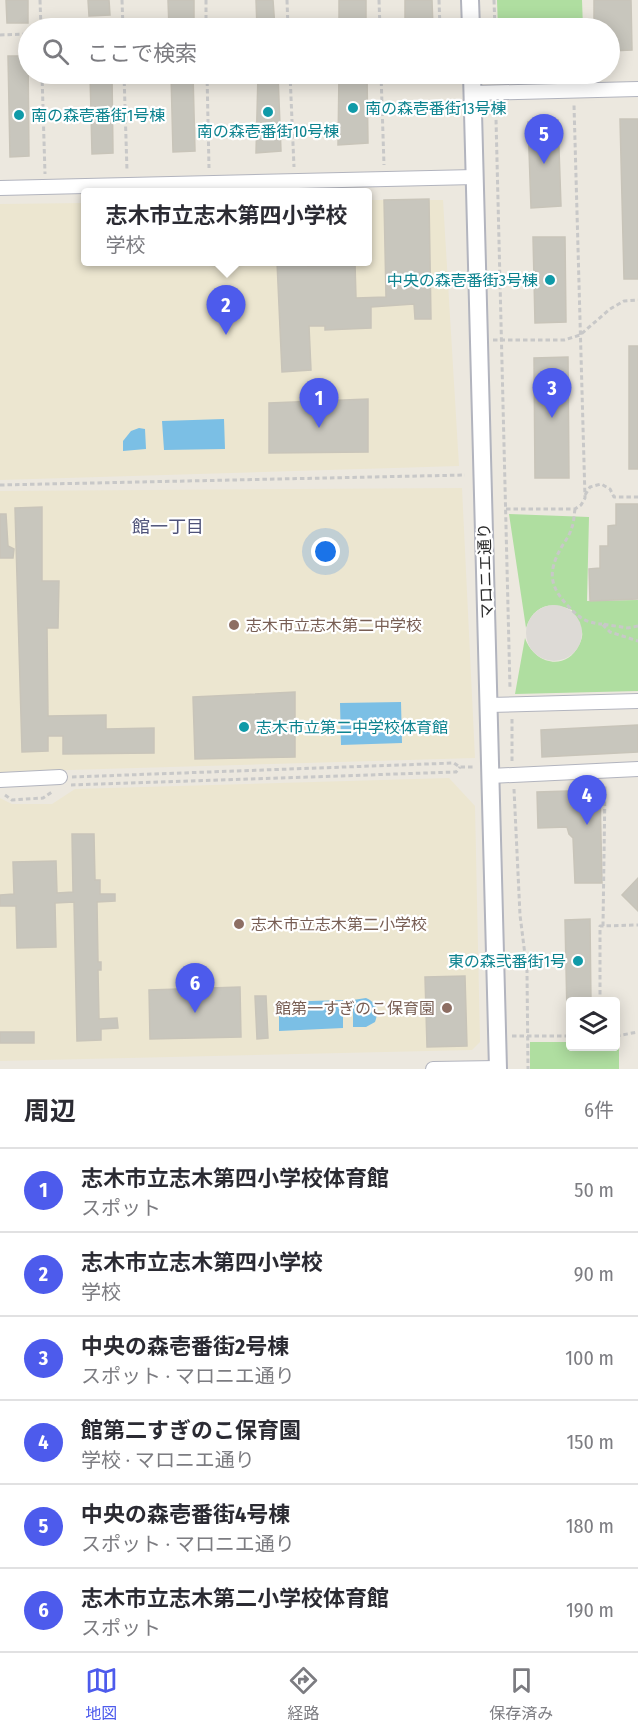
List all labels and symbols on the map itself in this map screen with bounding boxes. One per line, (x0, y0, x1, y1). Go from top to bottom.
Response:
place label: 南の森壱番街13号棟 (365, 99, 506, 118)
marker: 南の森壱番街13号棟 (346, 101, 360, 115)
marker: 南の森壱番街10号棟 (261, 105, 275, 119)
place label: 南の森壱番街1号棟 (31, 106, 165, 125)
marker: 南の森壱番街1号棟 (12, 108, 26, 122)
pin: 5 (524, 114, 564, 164)
place label: 南の森壱番街10号棟 (197, 122, 339, 141)
place label: 中央の森壱番街3号棟 (387, 271, 538, 290)
marker: 中央の森壱番街3号棟 (543, 273, 557, 287)
pin: 2 (206, 286, 246, 335)
pin: 3 (532, 368, 572, 418)
pin: 1 (300, 378, 338, 428)
district label: 館一丁目 (132, 516, 204, 538)
street label: マロニエ通り (474, 523, 497, 619)
your location (311, 537, 340, 566)
place label: 志木市立志木第二中学校 (246, 616, 422, 635)
marker: 志木市立志木第二中学校 (227, 618, 241, 632)
place label: 志木市立第二中学校体育館 (256, 718, 448, 737)
marker: 志木市立第二中学校体育館 (237, 720, 251, 734)
pin: 4 (568, 776, 606, 825)
place label: 志木市立志木第二小学校 (251, 915, 427, 934)
marker: 志木市立志木第二小学校 (232, 917, 246, 931)
place label: 東の森弐番街1号 (448, 952, 566, 971)
marker: 東の森弐番街1号 (571, 954, 585, 968)
pin: 6 (176, 964, 214, 1013)
place label: 館第一すぎのこ保育園 (275, 999, 435, 1018)
marker: 館第一すぎのこ保育園 (440, 1001, 454, 1015)

